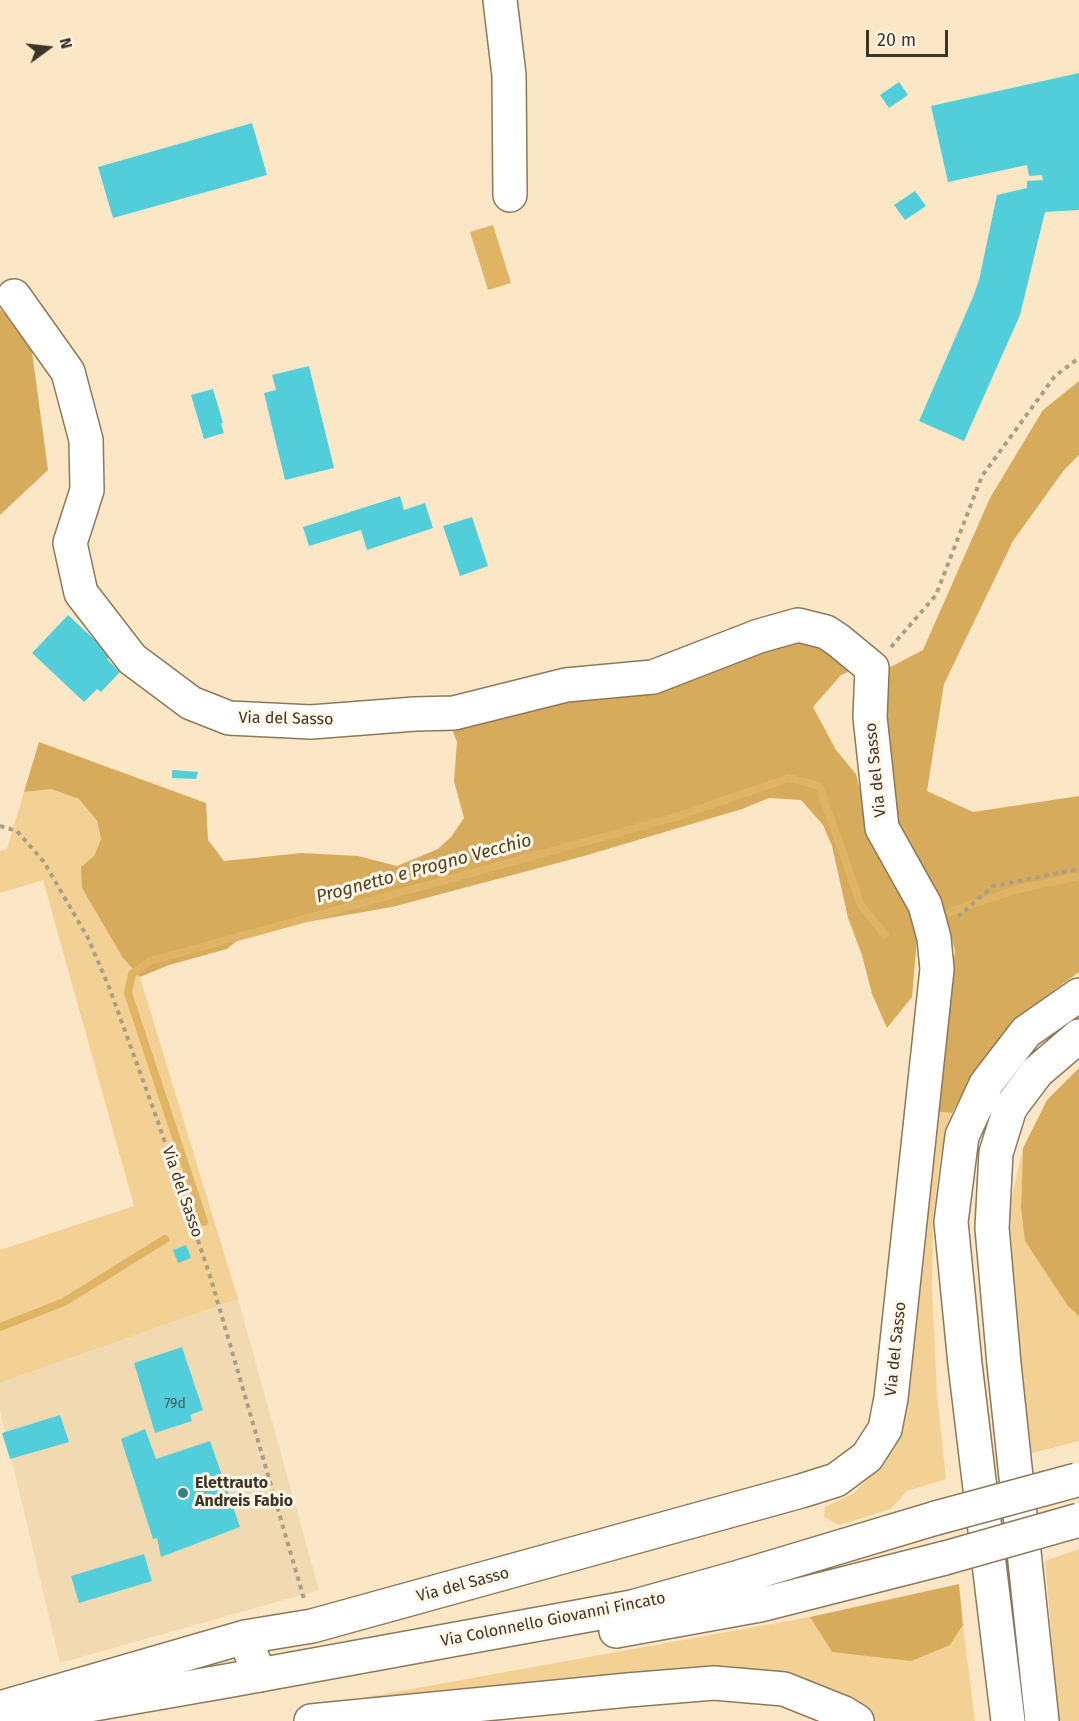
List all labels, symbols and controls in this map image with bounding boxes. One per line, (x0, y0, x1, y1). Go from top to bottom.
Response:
north arrow (18, 18, 78, 78)
scale bar (869, 18, 952, 56)
text: 20 m (877, 29, 916, 51)
text: N (55, 36, 76, 51)
street label: Via del Sasso (238, 709, 334, 729)
street label: Via del Sasso (861, 722, 891, 818)
water label: Prognetto e Progno Vecchio (314, 830, 534, 908)
street label: Via del Sasso (157, 1144, 207, 1240)
street label: Via del Sasso (881, 1301, 911, 1397)
house number: 79d (164, 1396, 186, 1412)
place label: Elettrauto Andreis Fabio (195, 1474, 293, 1512)
marker: Elettrauto Andreis Fabio (176, 1486, 190, 1500)
street label: Via del Sasso (415, 1563, 511, 1607)
street label: Via Colonnello Giovanni Fincato (439, 1589, 667, 1651)

